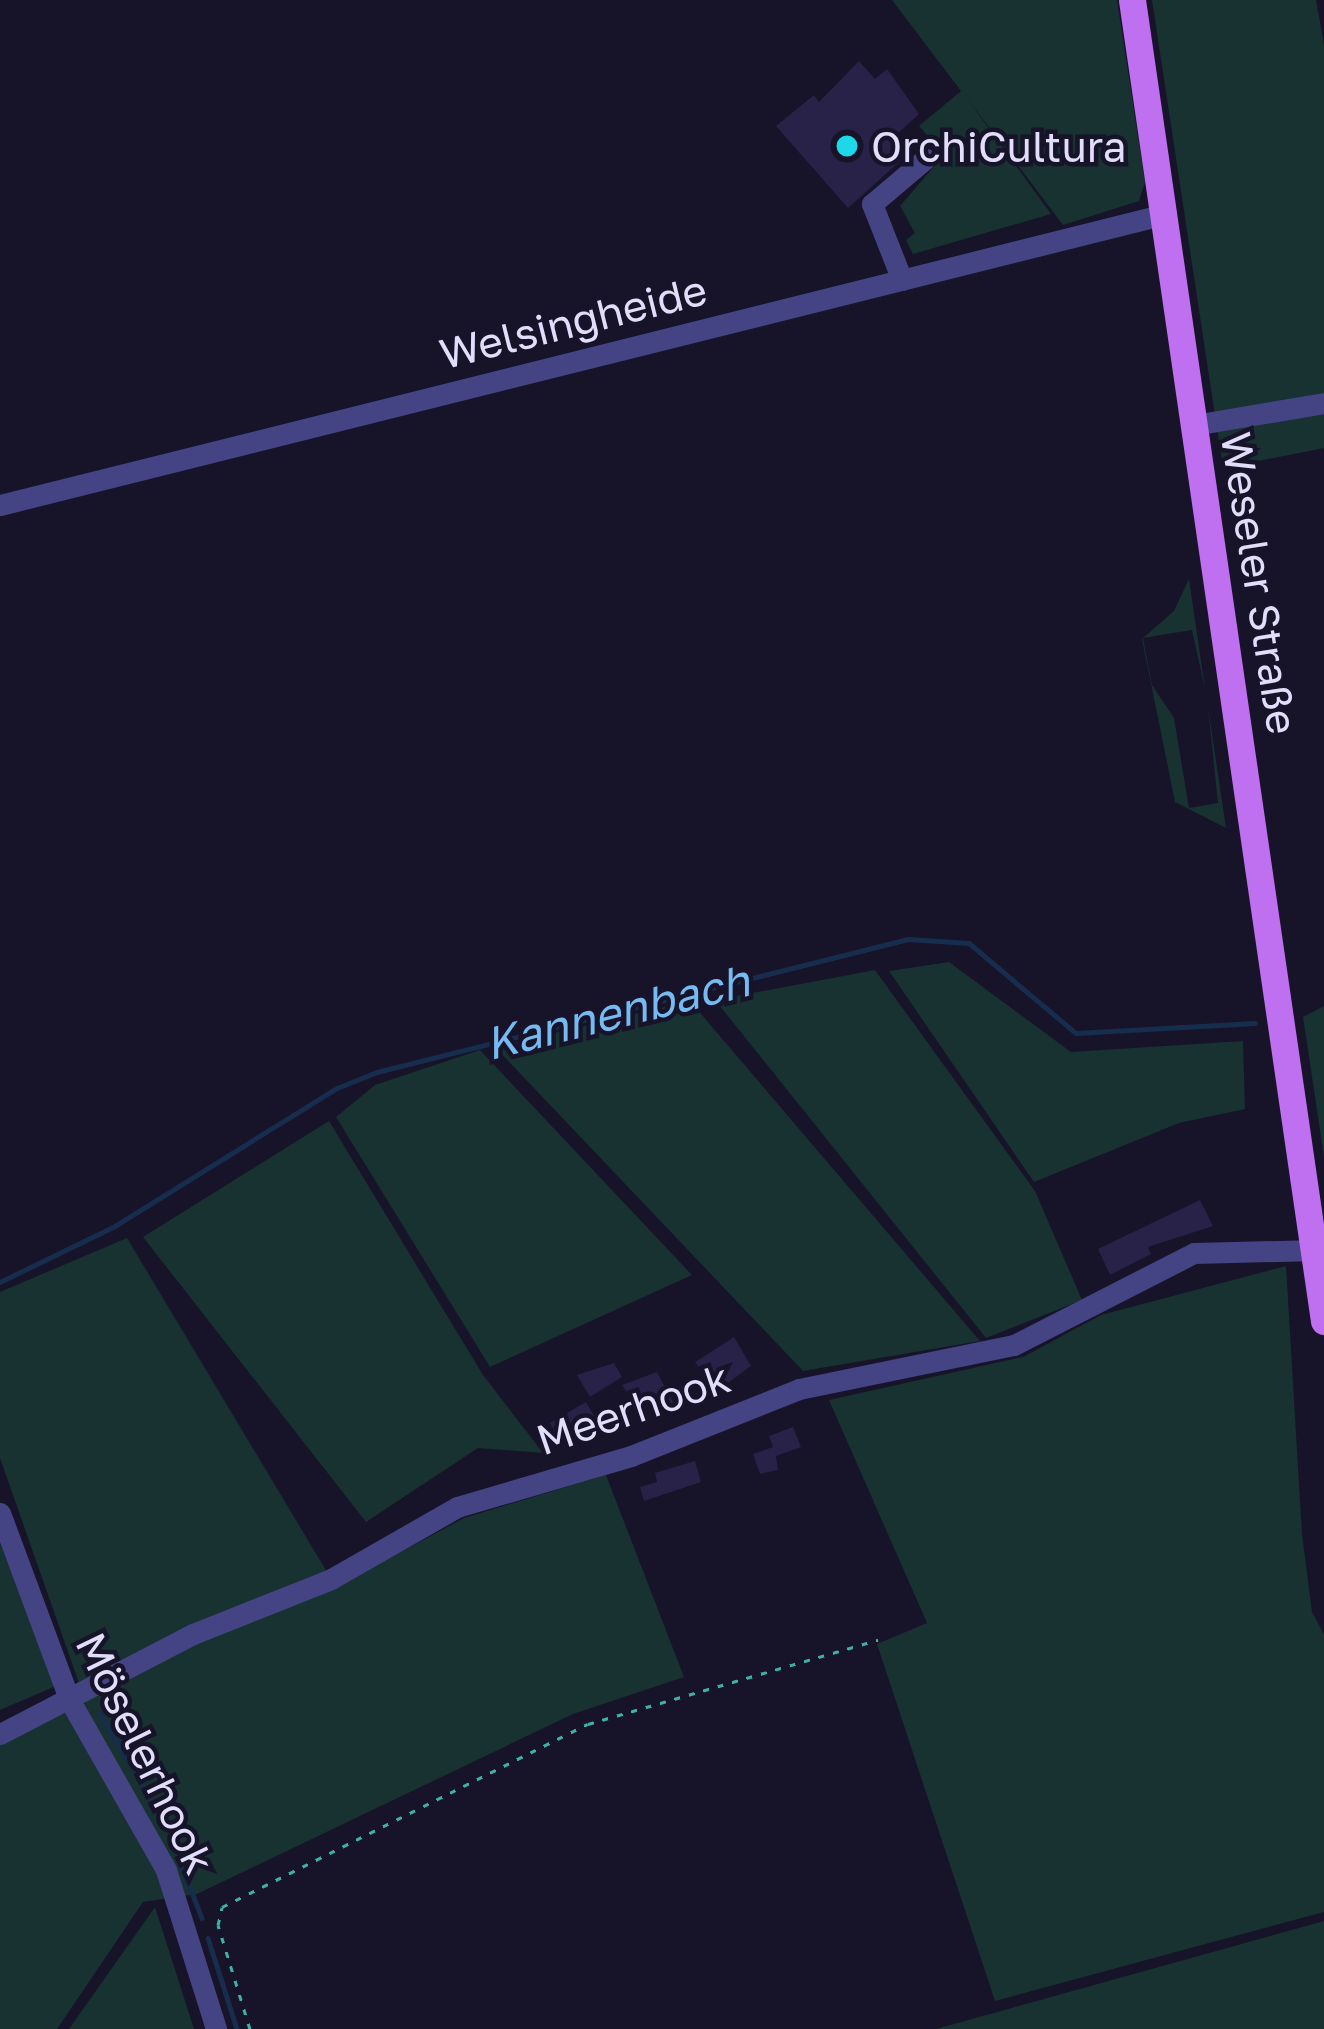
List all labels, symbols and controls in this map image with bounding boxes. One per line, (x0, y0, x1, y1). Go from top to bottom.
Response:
place label: OrchiCultura (871, 121, 1126, 171)
marker: OrchiCultura (834, 133, 860, 159)
street label: Welsingheide (434, 263, 712, 379)
street label: Weseler Straße (1211, 428, 1309, 738)
water label: Kannenbach (479, 953, 755, 1071)
street label: Meerhook (530, 1351, 736, 1465)
street label: Möselerhook (66, 1624, 226, 1882)

